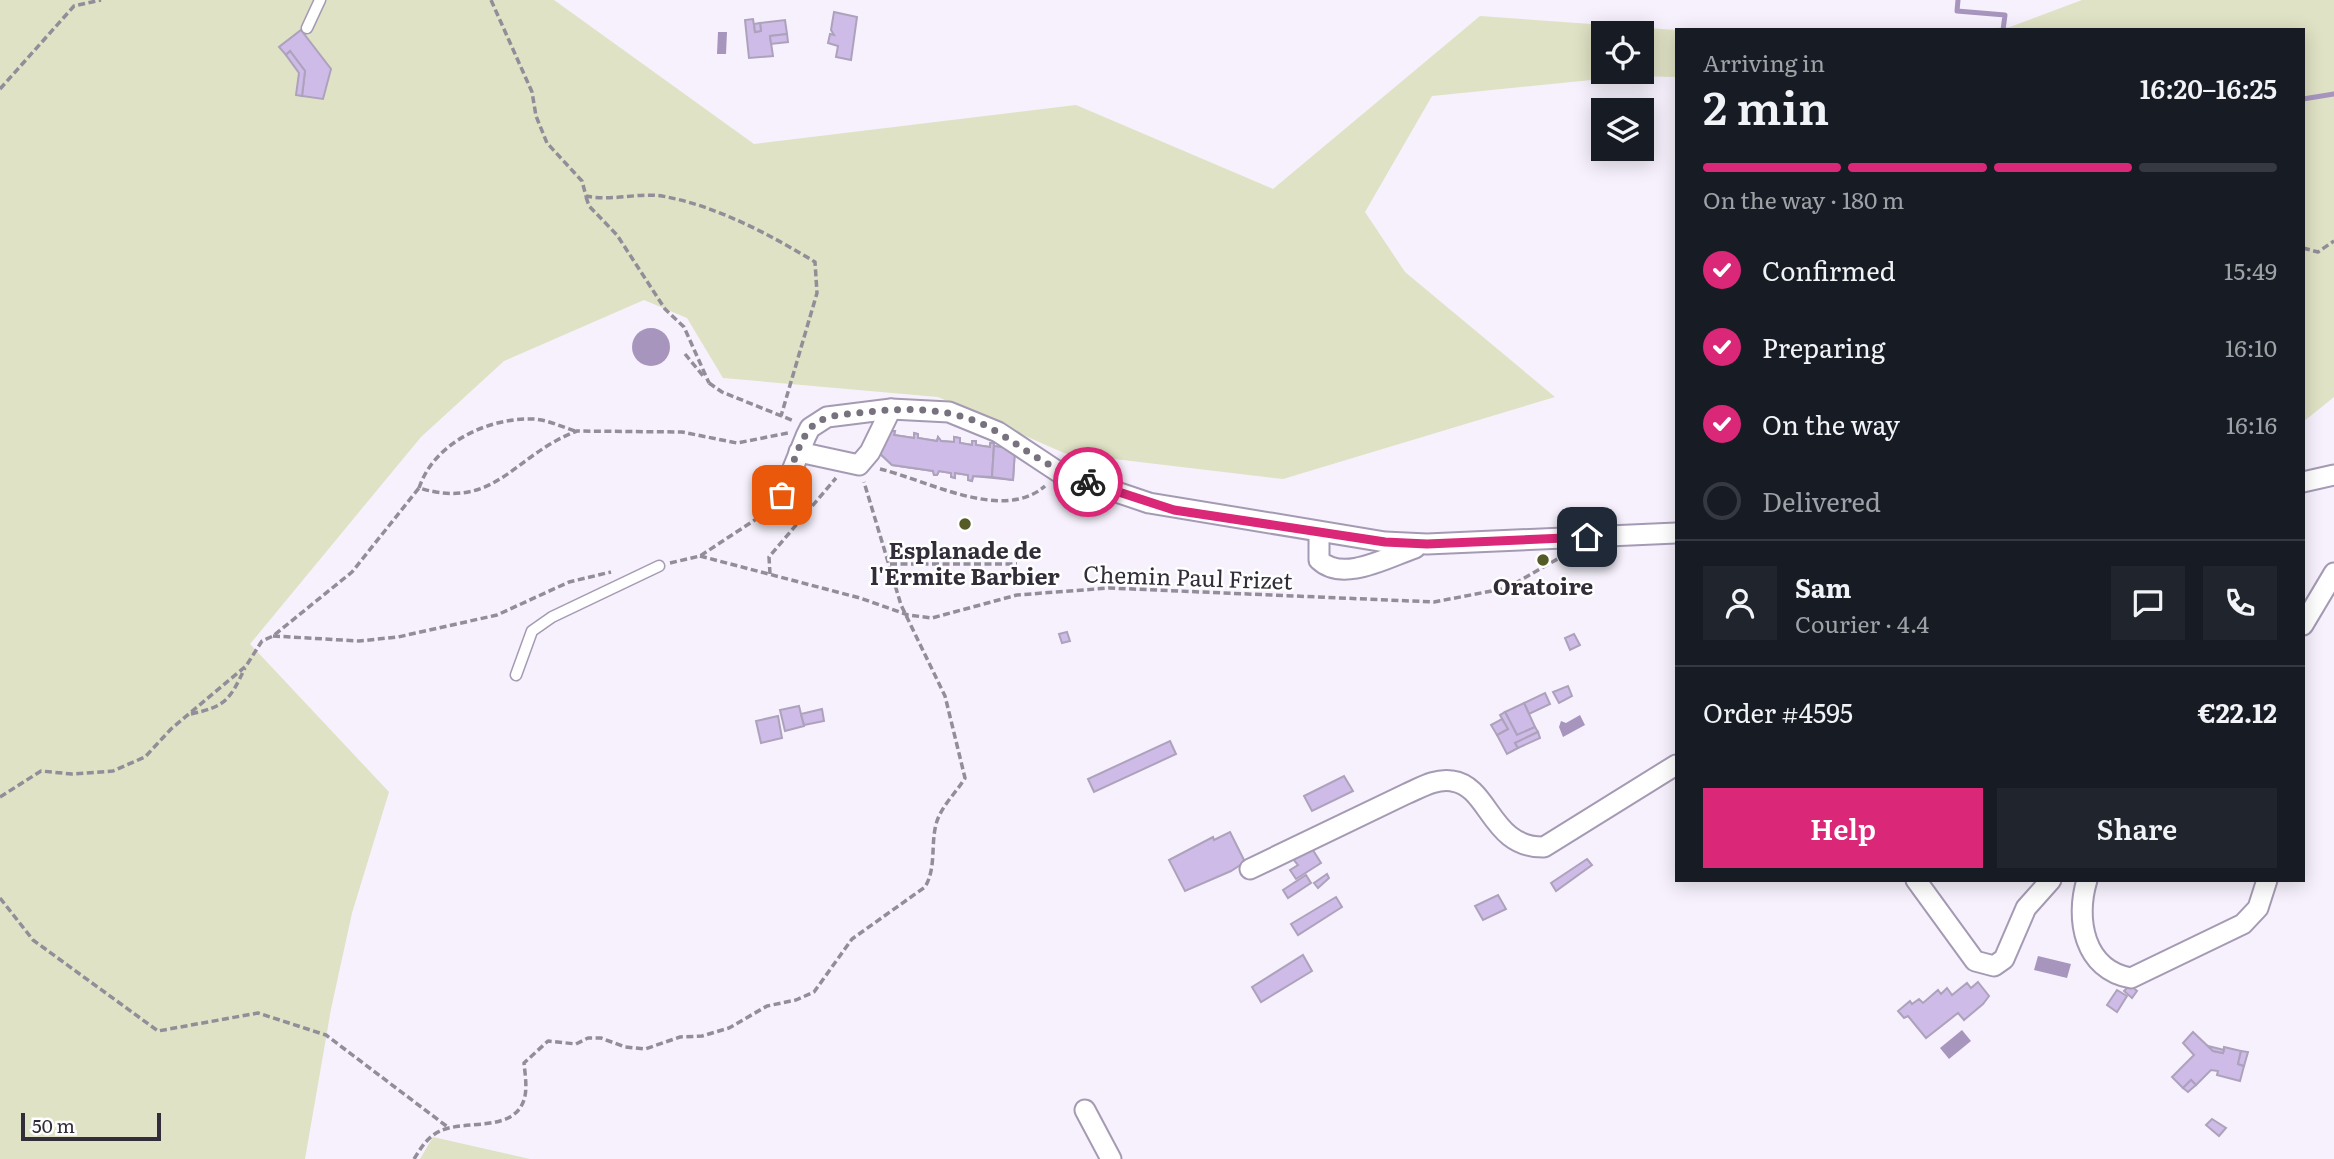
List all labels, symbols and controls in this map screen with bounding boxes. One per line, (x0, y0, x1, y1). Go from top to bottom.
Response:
map controls (1591, 21, 1654, 161)
button: locate (1591, 21, 1654, 84)
text: Arriving in (1703, 45, 1825, 79)
text: 16:20–16:25 (2140, 68, 2277, 107)
text: 2 min (1703, 71, 1829, 139)
button: layers (1591, 98, 1654, 161)
text: On the way · 180 m (1703, 182, 1904, 216)
text: Confirmed (1762, 250, 1896, 289)
icon: check (1703, 251, 1741, 289)
text: 15:49 (2224, 253, 2277, 287)
text: Preparing (1762, 327, 1885, 366)
icon: check (1703, 328, 1741, 366)
text: 16:10 (2225, 330, 2277, 364)
text: On the way (1762, 404, 1900, 443)
icon: check (1703, 405, 1741, 443)
text: 16:16 (2226, 407, 2277, 441)
courier (1053, 447, 1123, 517)
icon: bike (1069, 463, 1107, 501)
pin (752, 465, 812, 525)
icon: bag (763, 476, 801, 514)
text: Delivered (1762, 481, 1881, 520)
pin (1557, 507, 1617, 567)
marker: Esplanade de l'Ermite Barbier (957, 516, 973, 532)
icon: home (1568, 518, 1606, 556)
place label: Esplanade de l'Ermite Barbier (870, 532, 1060, 592)
marker: Oratoire (1535, 552, 1551, 568)
street label: Chemin Paul Frizet (1083, 555, 1294, 597)
button: person (1703, 566, 1777, 640)
button: chat (2111, 566, 2185, 640)
button: phone (2203, 566, 2277, 640)
text: Sam (1795, 567, 1851, 606)
place label: Oratoire (1493, 568, 1593, 602)
text: Courier · 4.4 (1795, 606, 1929, 640)
text: Order #4595 (1703, 692, 1853, 731)
text: €22.12 (2198, 692, 2277, 731)
button: Help (1703, 788, 1983, 868)
button: Share (1997, 788, 2277, 868)
scale bar (21, 1110, 161, 1142)
text: 50 m (32, 1111, 75, 1139)

